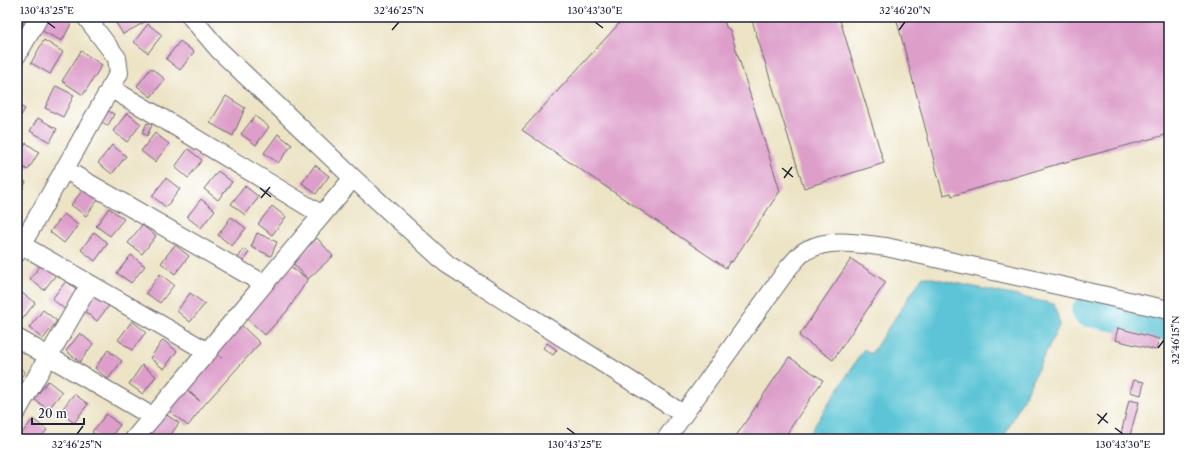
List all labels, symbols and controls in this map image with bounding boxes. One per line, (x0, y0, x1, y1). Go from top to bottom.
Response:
text: 130°43'25"E (20, 4, 74, 17)
text: 32°46'25"N (374, 4, 424, 17)
text: 130°43'30"E (568, 4, 622, 17)
text: 32°46'20"N (879, 4, 931, 17)
text: 32°46'15"N (1169, 315, 1182, 365)
scale bar (32, 400, 84, 426)
text: 20 m (38, 406, 67, 421)
text: 32°46'25"N (52, 438, 102, 451)
text: 130°43'25"E (548, 438, 602, 451)
text: 130°43'30"E (1096, 438, 1150, 451)

